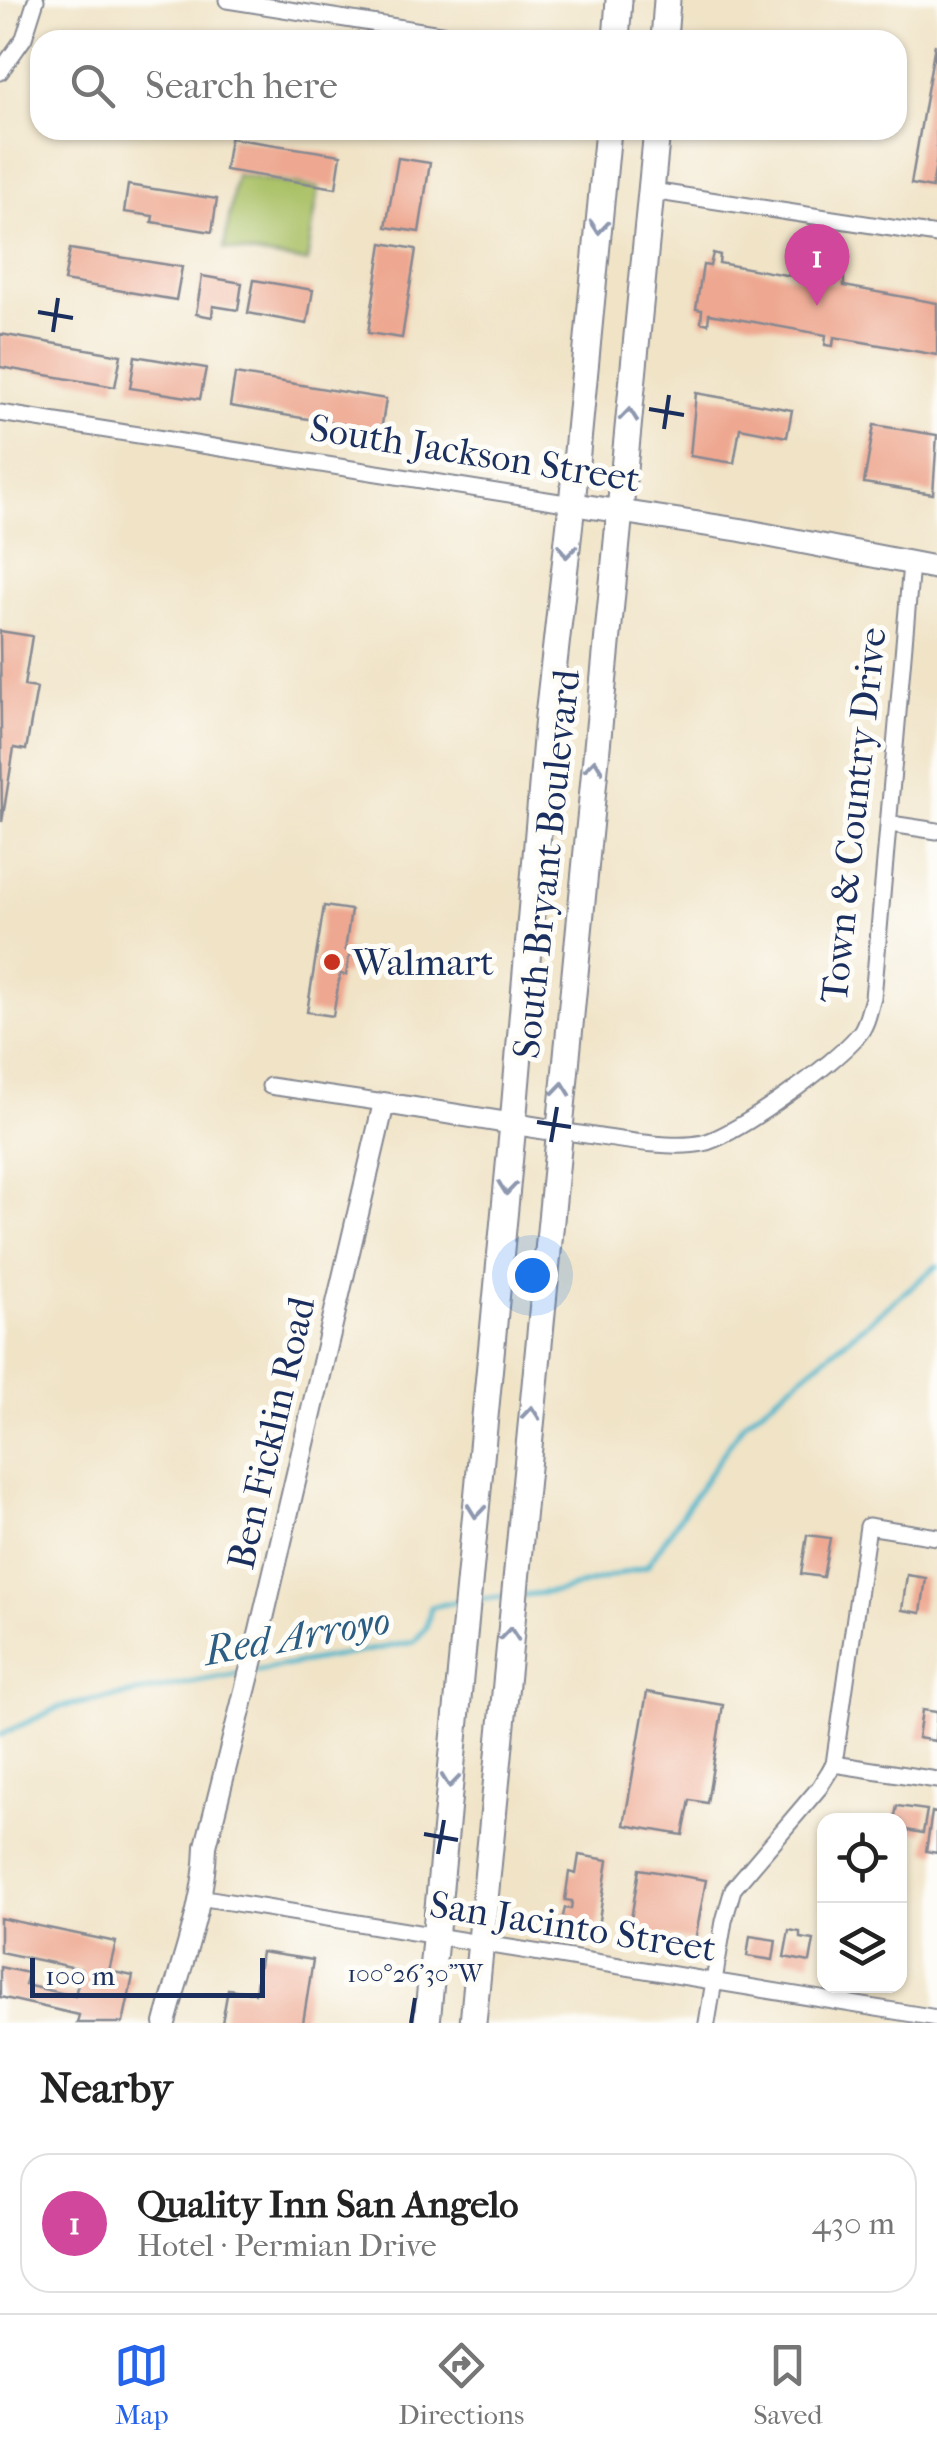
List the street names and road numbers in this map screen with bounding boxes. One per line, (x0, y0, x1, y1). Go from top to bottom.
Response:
street label: South Jackson Street (307, 405, 644, 502)
street label: Town & Country Drive (811, 625, 896, 1005)
street label: South Bryant Boulevard (504, 667, 589, 1061)
street label: Ben Ficklin Road (218, 1292, 325, 1574)
street label: San Jacinto Street (426, 1882, 720, 1971)

